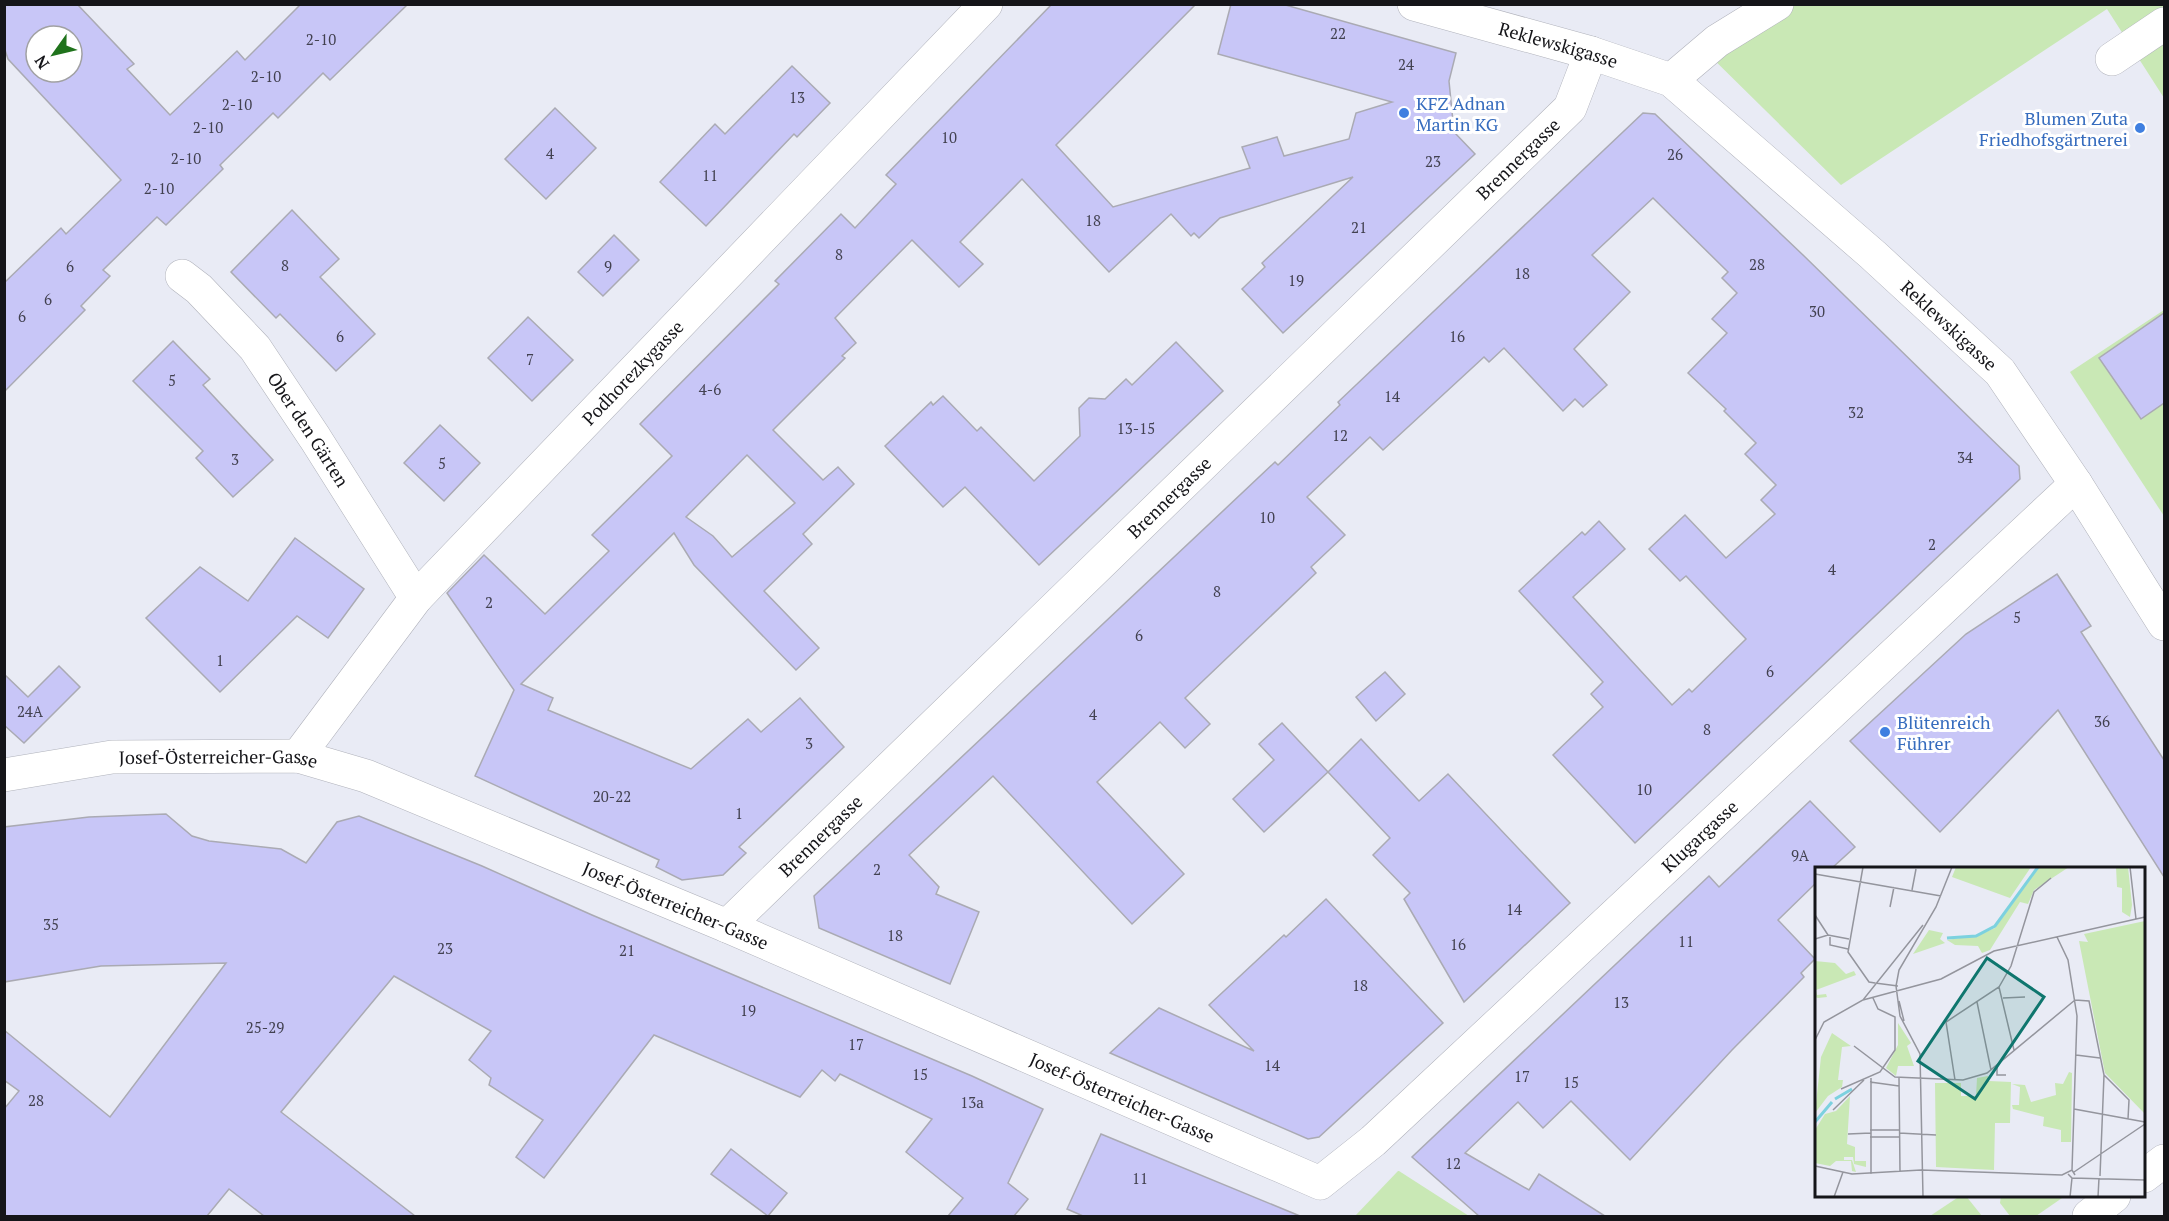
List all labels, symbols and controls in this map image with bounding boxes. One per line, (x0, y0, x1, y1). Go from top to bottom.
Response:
street label: Reklewskigasse (1496, 16, 1621, 73)
house number: 22 (1330, 23, 1346, 43)
north arrow (24, 24, 84, 84)
house number: 2-10 (306, 29, 336, 49)
text: N (29, 51, 54, 74)
house number: 24 (1398, 54, 1414, 74)
house number: 2-10 (251, 66, 281, 86)
house number: 13 (789, 87, 805, 107)
place label: KFZ Adnan Martin KG (1416, 91, 1505, 136)
house number: 2-10 (222, 94, 252, 114)
marker: KFZ Adnan Martin KG (1397, 106, 1411, 120)
place label: Blumen Zuta Friedhofsgärtnerei (1979, 106, 2128, 151)
street label: Brennergasse (1471, 112, 1565, 205)
house number: 2-10 (193, 117, 223, 137)
marker: Blumen Zuta Friedhofsgärtnerei (2133, 121, 2147, 135)
house number: 10 (941, 127, 957, 147)
house number: 4 (546, 143, 554, 163)
house number: 26 (1667, 144, 1683, 164)
house number: 2-10 (171, 148, 201, 168)
house number: 23 (1425, 151, 1441, 171)
house number: 11 (702, 165, 718, 185)
house number: 2-10 (144, 178, 174, 198)
house number: 18 (1085, 210, 1101, 230)
house number: 21 (1351, 217, 1367, 237)
house number: 8 (835, 244, 843, 264)
house number: 28 (1749, 254, 1765, 274)
house number: 8 (281, 255, 289, 275)
house number: 6 (66, 256, 74, 276)
house number: 9 (604, 256, 612, 276)
house number: 18 (1514, 263, 1530, 283)
house number: 19 (1288, 270, 1304, 290)
street label: Reklewskigasse (1896, 275, 2003, 376)
house number: 6 (44, 289, 52, 309)
house number: 30 (1809, 301, 1825, 321)
house number: 6 (18, 306, 26, 326)
street label: Podhorezkygasse (577, 315, 689, 430)
house number: 6 (336, 326, 344, 346)
house number: 16 (1449, 326, 1465, 346)
house number: 7 (526, 349, 534, 369)
street label: Ober den Gärten (262, 367, 355, 491)
house number: 5 (168, 370, 176, 390)
house number: 4-6 (699, 379, 721, 399)
house number: 14 (1384, 386, 1400, 406)
house number: 32 (1848, 402, 1864, 422)
house number: 13-15 (1117, 418, 1155, 438)
house number: 12 (1332, 425, 1348, 445)
house number: 34 (1957, 447, 1973, 467)
house number: 3 (231, 449, 239, 469)
street label: Brennergasse (1122, 451, 1216, 543)
house number: 5 (438, 453, 446, 473)
house number: 10 (1259, 507, 1275, 527)
house number: 2 (1928, 534, 1936, 554)
house number: 4 (1828, 559, 1836, 579)
house number: 8 (1213, 581, 1221, 601)
house number: 2 (485, 592, 493, 612)
house number: 5 (2013, 607, 2021, 627)
house number: 6 (1135, 625, 1143, 645)
house number: 1 (216, 650, 224, 670)
house number: 6 (1766, 661, 1774, 681)
house number: 24A (17, 701, 44, 721)
house number: 4 (1089, 704, 1097, 724)
place label: Blütenreich Führer (1897, 710, 1991, 755)
house number: 36 (2094, 711, 2110, 731)
house number: 8 (1703, 719, 1711, 739)
marker: Blütenreich Führer (1878, 725, 1892, 739)
house number: 3 (805, 733, 813, 753)
street label: Josef-Österreicher-Gasse (119, 744, 321, 773)
house number: 10 (1636, 779, 1652, 799)
house number: 20-22 (593, 786, 631, 806)
street label: Brennergasse (773, 789, 867, 882)
street label: Klugargasse (1656, 794, 1743, 878)
house number: 1 (735, 803, 743, 823)
house number: 9A (1791, 845, 1810, 865)
street label: Josef-Österreicher-Gasse (579, 855, 772, 955)
house number: 2 (873, 859, 881, 879)
inset map (1815, 867, 2145, 1197)
house number: 14 (1506, 899, 1522, 919)
house number: 35 (43, 914, 59, 934)
house number: 18 (887, 925, 903, 945)
house number: 11 (1678, 931, 1694, 951)
house number: 16 (1450, 934, 1466, 954)
house number: 23 (437, 938, 453, 958)
house number: 21 (619, 940, 635, 960)
house number: 18 (1352, 975, 1368, 995)
house number: 13 (1613, 992, 1629, 1012)
house number: 19 (740, 1000, 756, 1020)
house number: 25-29 (246, 1017, 284, 1037)
house number: 17 (848, 1034, 864, 1054)
street label: Josef-Österreicher-Gasse (1026, 1047, 1218, 1148)
house number: 14 (1264, 1055, 1280, 1075)
house number: 15 (912, 1064, 928, 1084)
house number: 17 (1514, 1066, 1530, 1086)
house number: 15 (1563, 1072, 1579, 1092)
house number: 28 (28, 1090, 44, 1110)
house number: 13a (960, 1092, 984, 1112)
house number: 12 (1445, 1153, 1461, 1173)
house number: 11 (1132, 1168, 1148, 1188)

